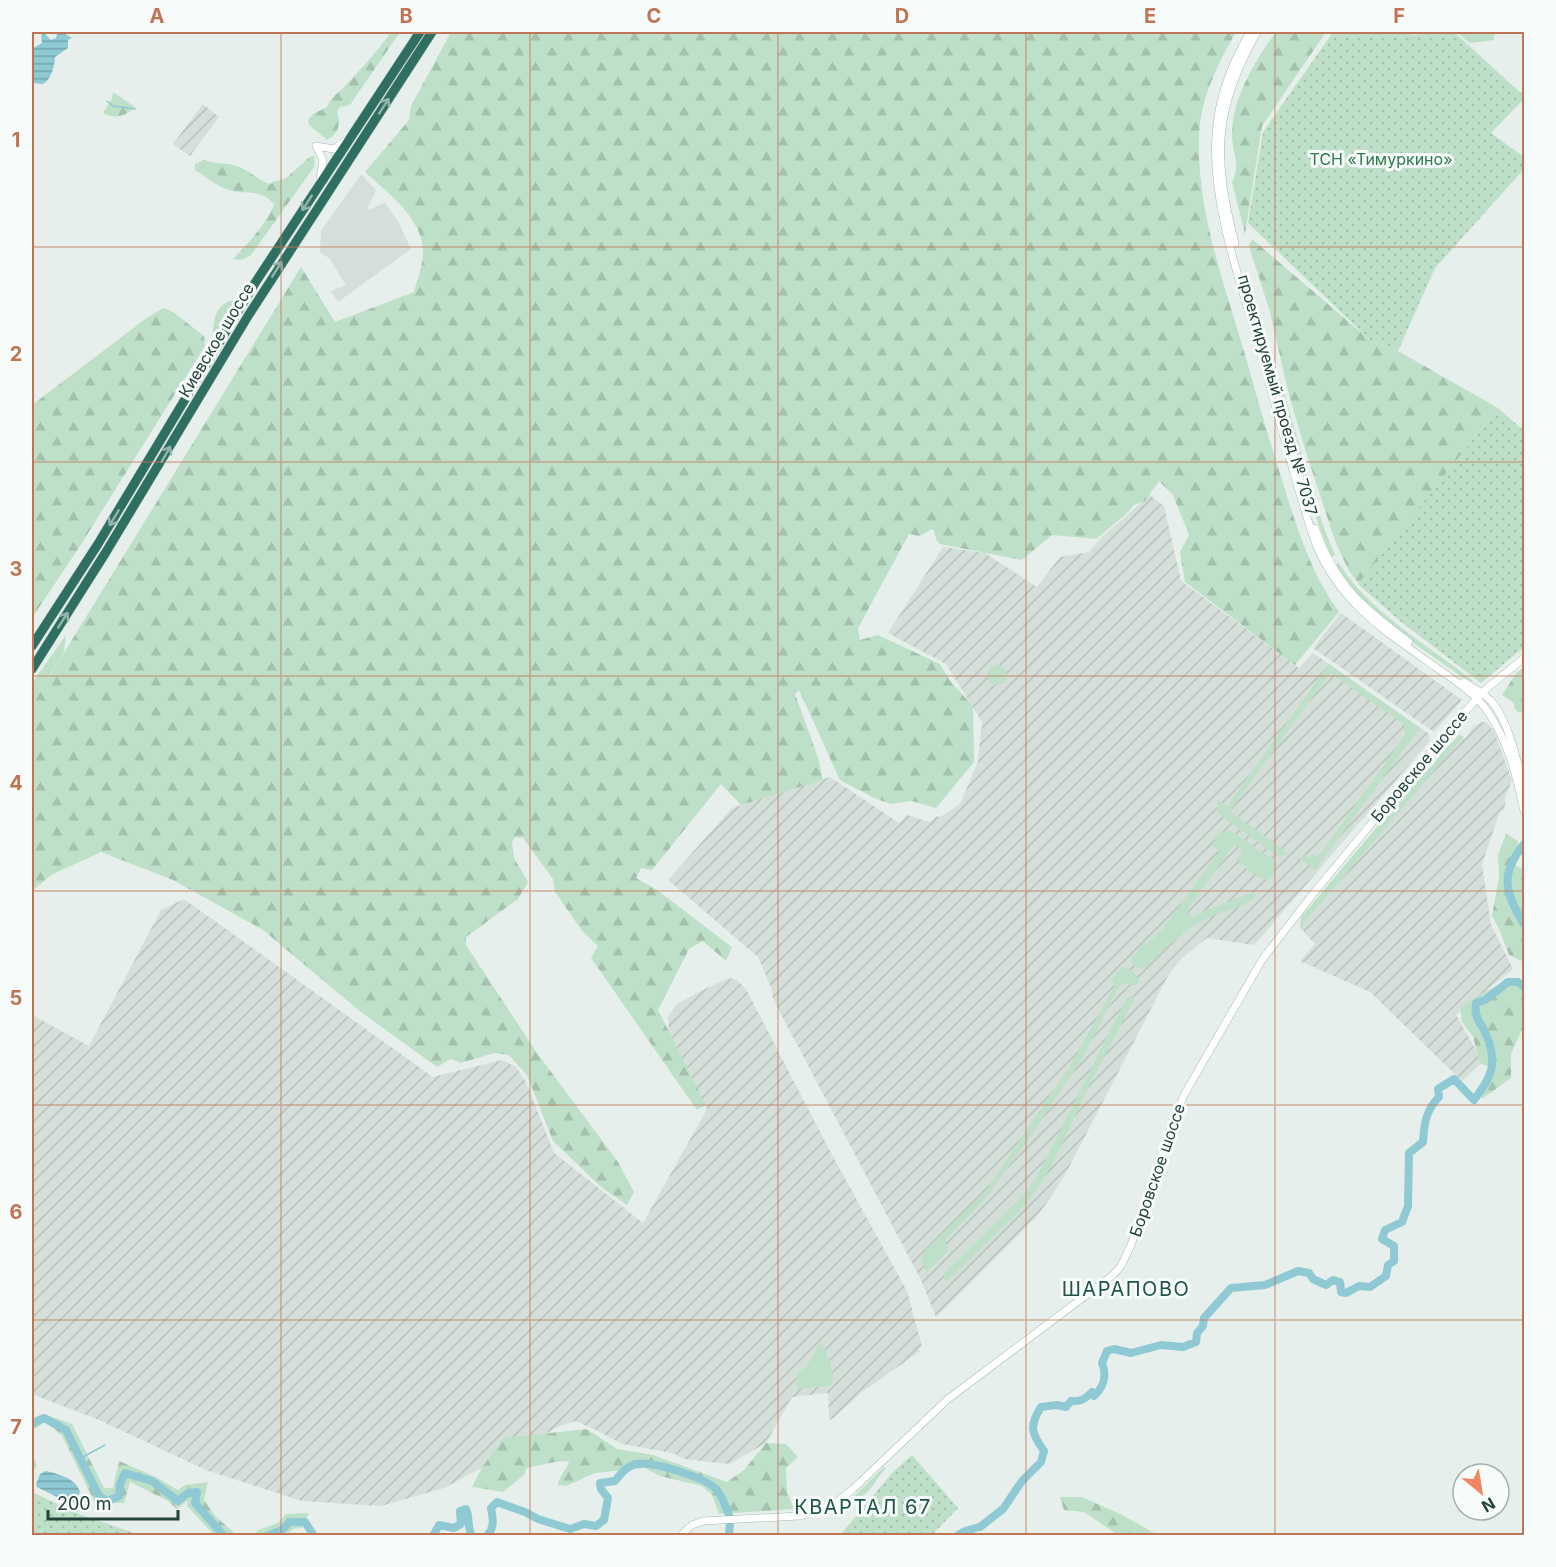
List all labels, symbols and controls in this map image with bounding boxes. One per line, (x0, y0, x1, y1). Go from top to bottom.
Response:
text: A (150, 4, 165, 28)
text: B (399, 4, 413, 28)
text: C (647, 4, 661, 28)
text: D (895, 4, 909, 28)
text: E (1144, 4, 1156, 28)
text: F (1393, 4, 1405, 28)
one-way arrow (377, 97, 390, 114)
text: 1 (12, 128, 20, 152)
park label: ТСН «Тимуркино» (1310, 149, 1452, 169)
one-way arrow (300, 194, 312, 211)
one-way arrow (272, 261, 284, 278)
street label: проектируемый проезд № 7037 (1234, 272, 1322, 518)
street label: Киевское шоссе (174, 279, 258, 401)
text: 2 (10, 342, 22, 366)
one-way arrow (160, 446, 172, 463)
one-way arrow (108, 509, 120, 526)
text: 3 (10, 557, 22, 581)
one-way arrow (58, 612, 70, 629)
street label: Боровское шоссе (1366, 706, 1472, 826)
text: 4 (9, 771, 23, 795)
text: 5 (10, 986, 22, 1010)
street label: Боровское шоссе (1125, 1101, 1189, 1239)
text: 6 (10, 1200, 23, 1224)
district label: ШАРАПОВО (1062, 1277, 1190, 1301)
text: 7 (10, 1415, 22, 1439)
north arrow (1451, 1462, 1511, 1522)
scale bar (48, 1483, 178, 1521)
text: 200 m (57, 1493, 112, 1514)
text: N (1478, 1493, 1499, 1517)
district label: КВАРТАЛ 67 (794, 1495, 932, 1519)

